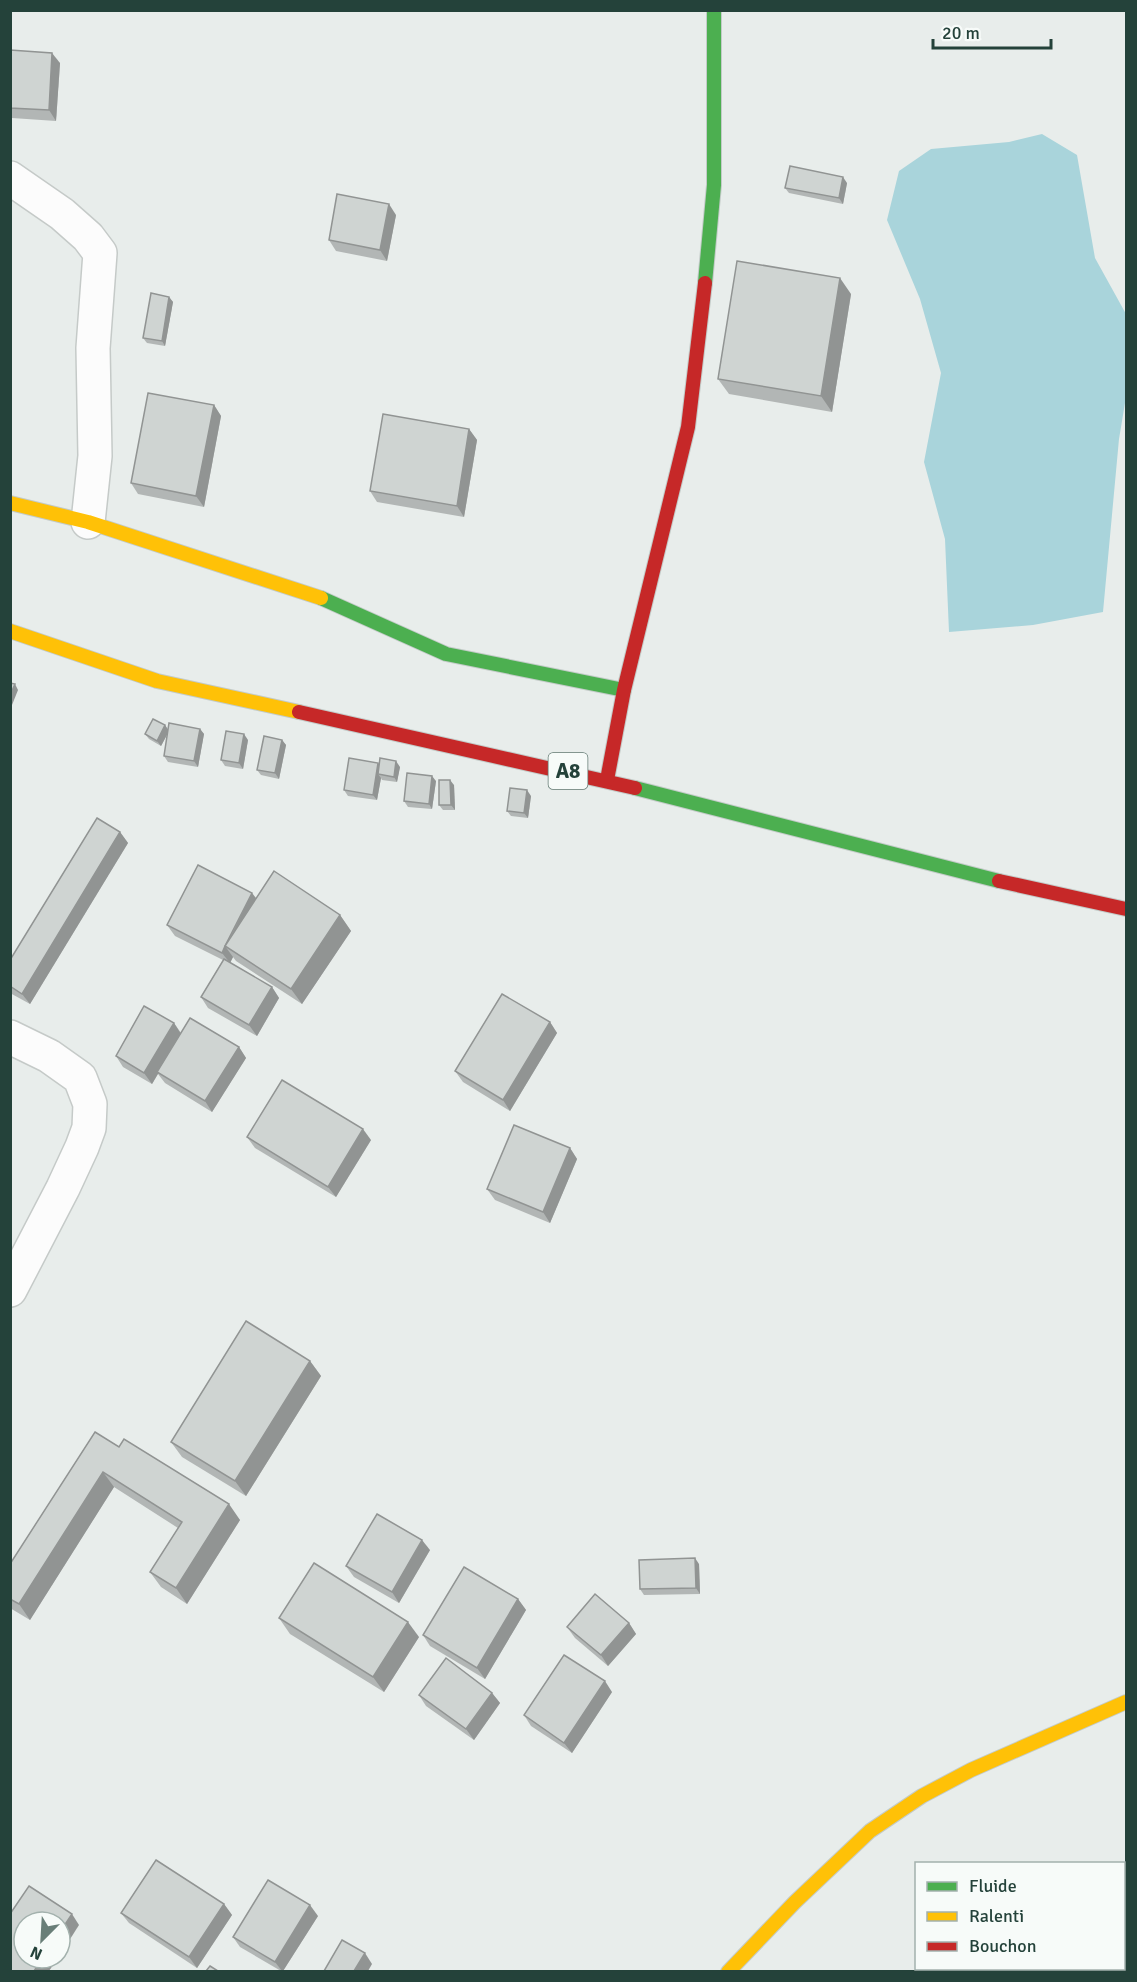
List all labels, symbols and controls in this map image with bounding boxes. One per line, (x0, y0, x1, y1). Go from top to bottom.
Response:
scale bar (933, 12, 1052, 50)
text: 20 m (942, 22, 980, 44)
road number: A8 (548, 753, 588, 789)
legend (915, 1862, 1125, 1970)
text: Fluide (969, 1875, 1017, 1897)
text: Ralenti (969, 1905, 1024, 1927)
north arrow (12, 1910, 72, 1970)
text: Bouchon (969, 1935, 1037, 1957)
text: N (27, 1941, 45, 1964)

